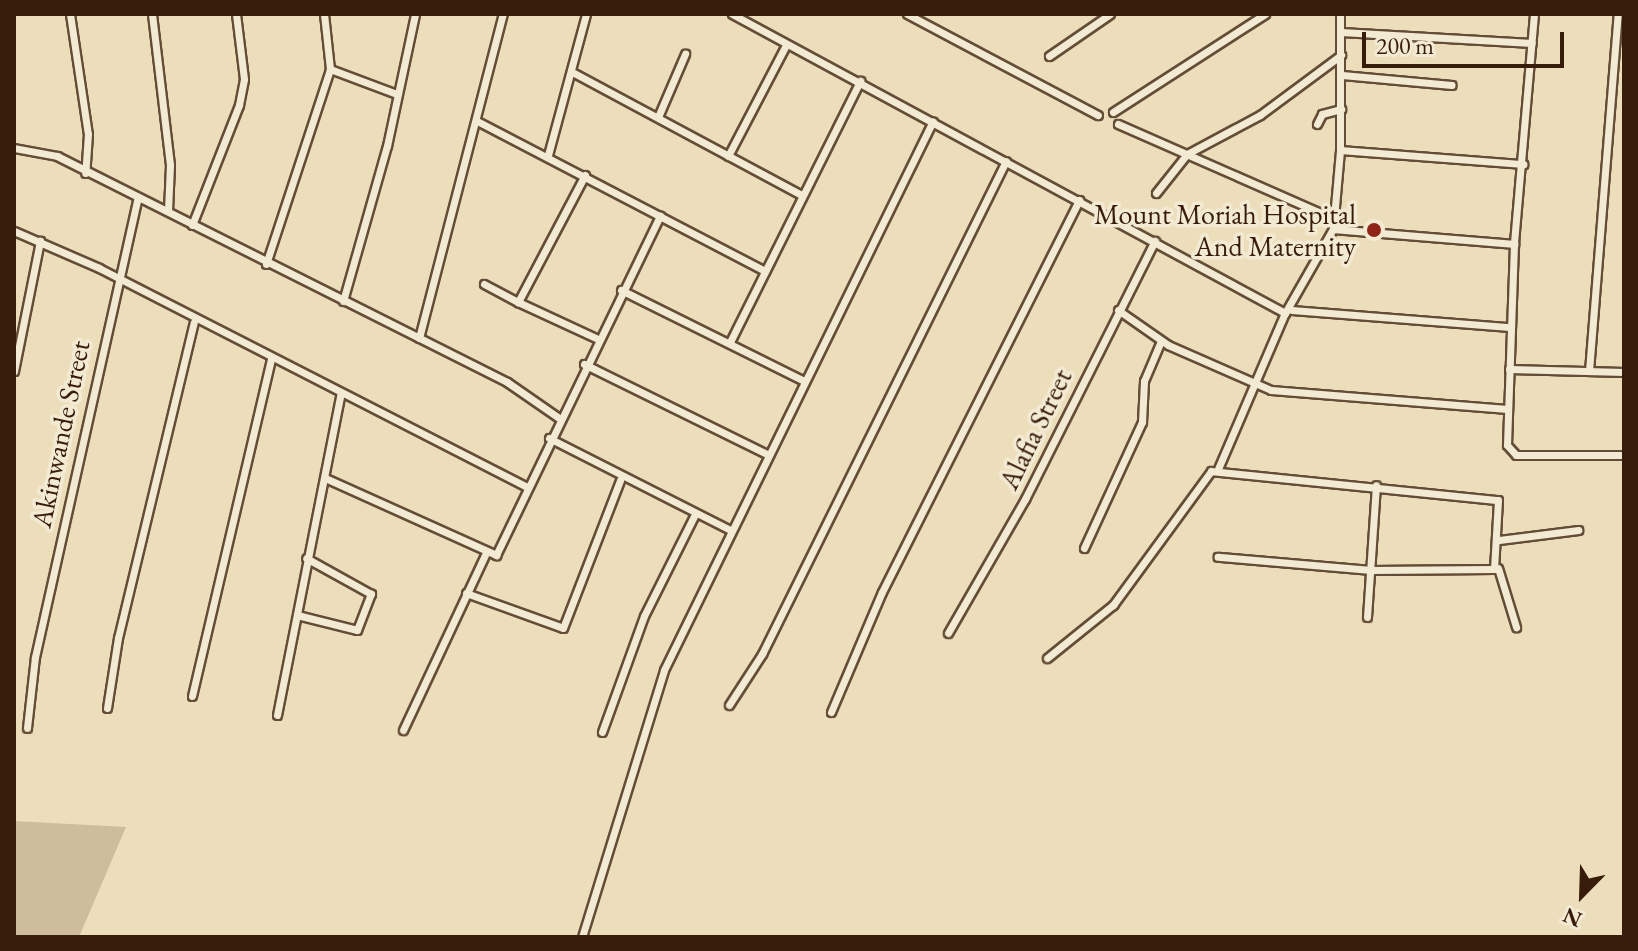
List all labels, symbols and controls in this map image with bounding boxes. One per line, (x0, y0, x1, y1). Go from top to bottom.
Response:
scale bar (1366, 16, 1568, 66)
text: 200 m (1376, 30, 1434, 61)
place label: Mount Moriah Hospital And Maternity (1094, 197, 1356, 263)
marker: Mount Moriah Hospital And Maternity (1363, 219, 1385, 241)
street label: Akinwande Street (24, 337, 96, 531)
street label: Alafia Street (991, 363, 1079, 495)
north arrow (1542, 855, 1622, 935)
text: N (1559, 901, 1586, 934)

